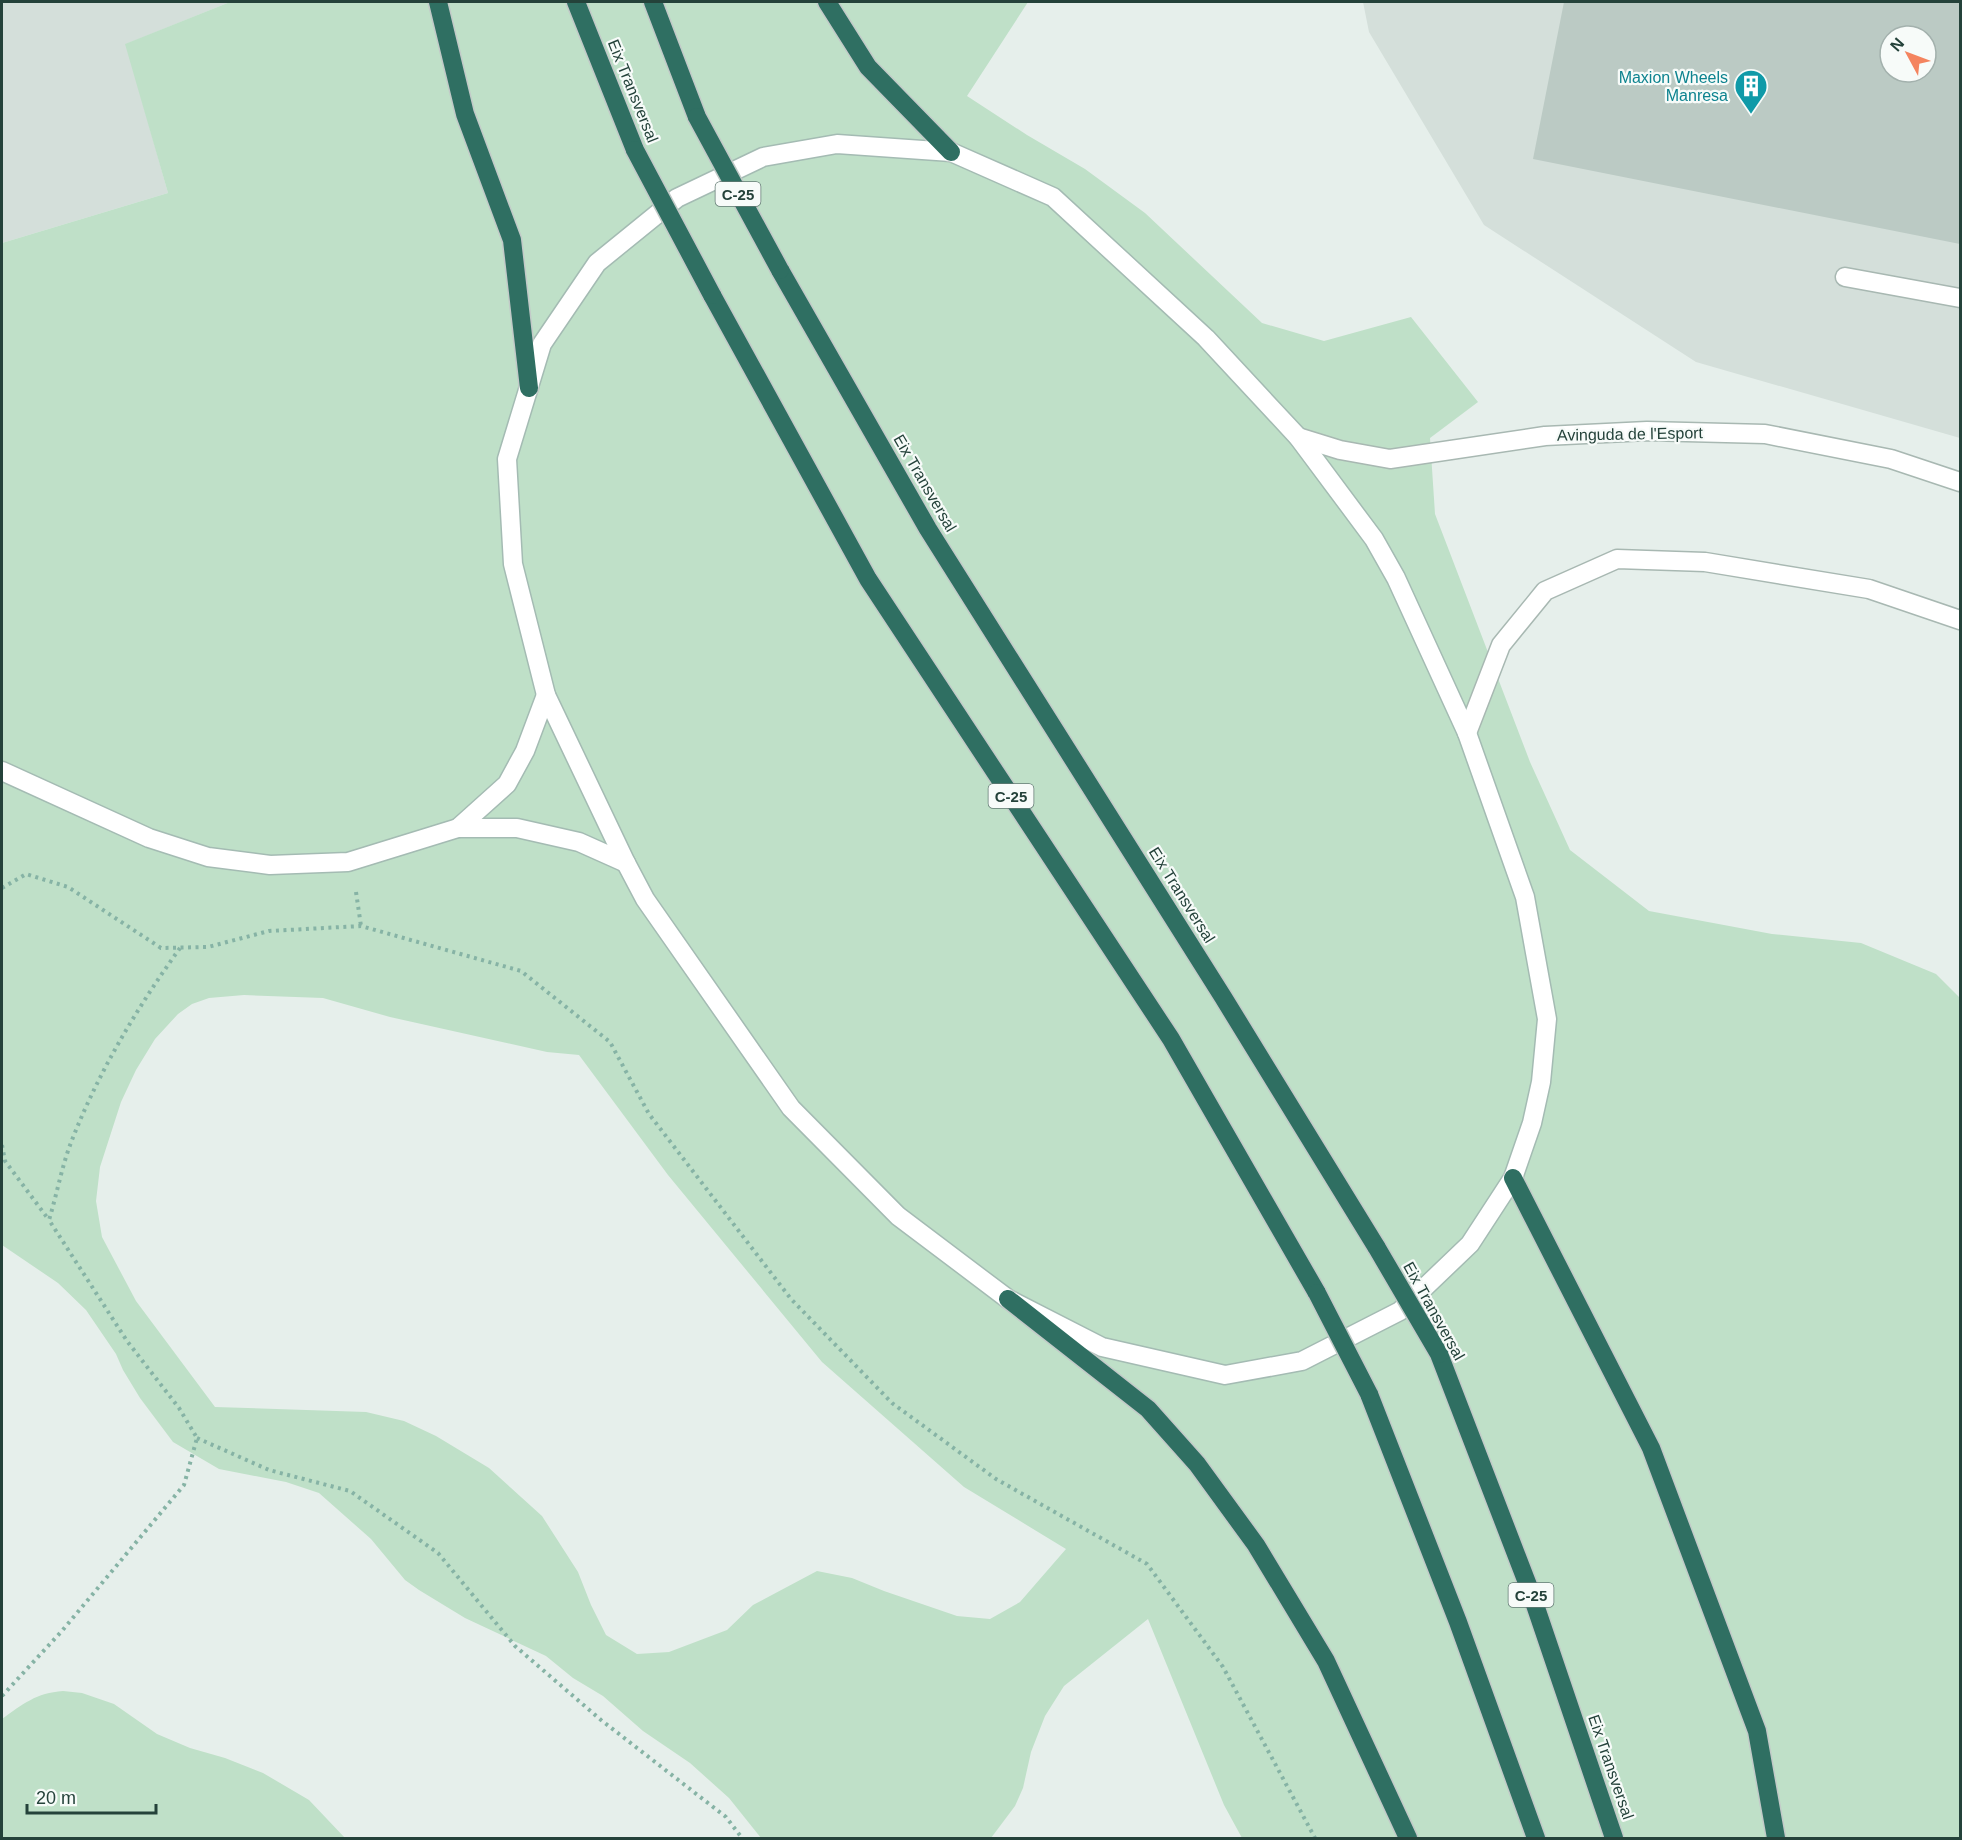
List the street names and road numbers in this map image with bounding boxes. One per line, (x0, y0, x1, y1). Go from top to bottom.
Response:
street label: Eix Transversal (605, 37, 661, 145)
road number: C-25 (716, 182, 760, 206)
street label: Avinguda de l'Esport (1557, 424, 1704, 444)
street label: Eix Transversal (890, 431, 960, 535)
road number: C-25 (988, 784, 1034, 808)
street label: Eix Transversal (1146, 844, 1218, 946)
street label: Eix Transversal (1400, 1259, 1468, 1363)
road number: C-25 (1508, 1583, 1553, 1607)
street label: Eix Transversal (1585, 1713, 1637, 1821)

